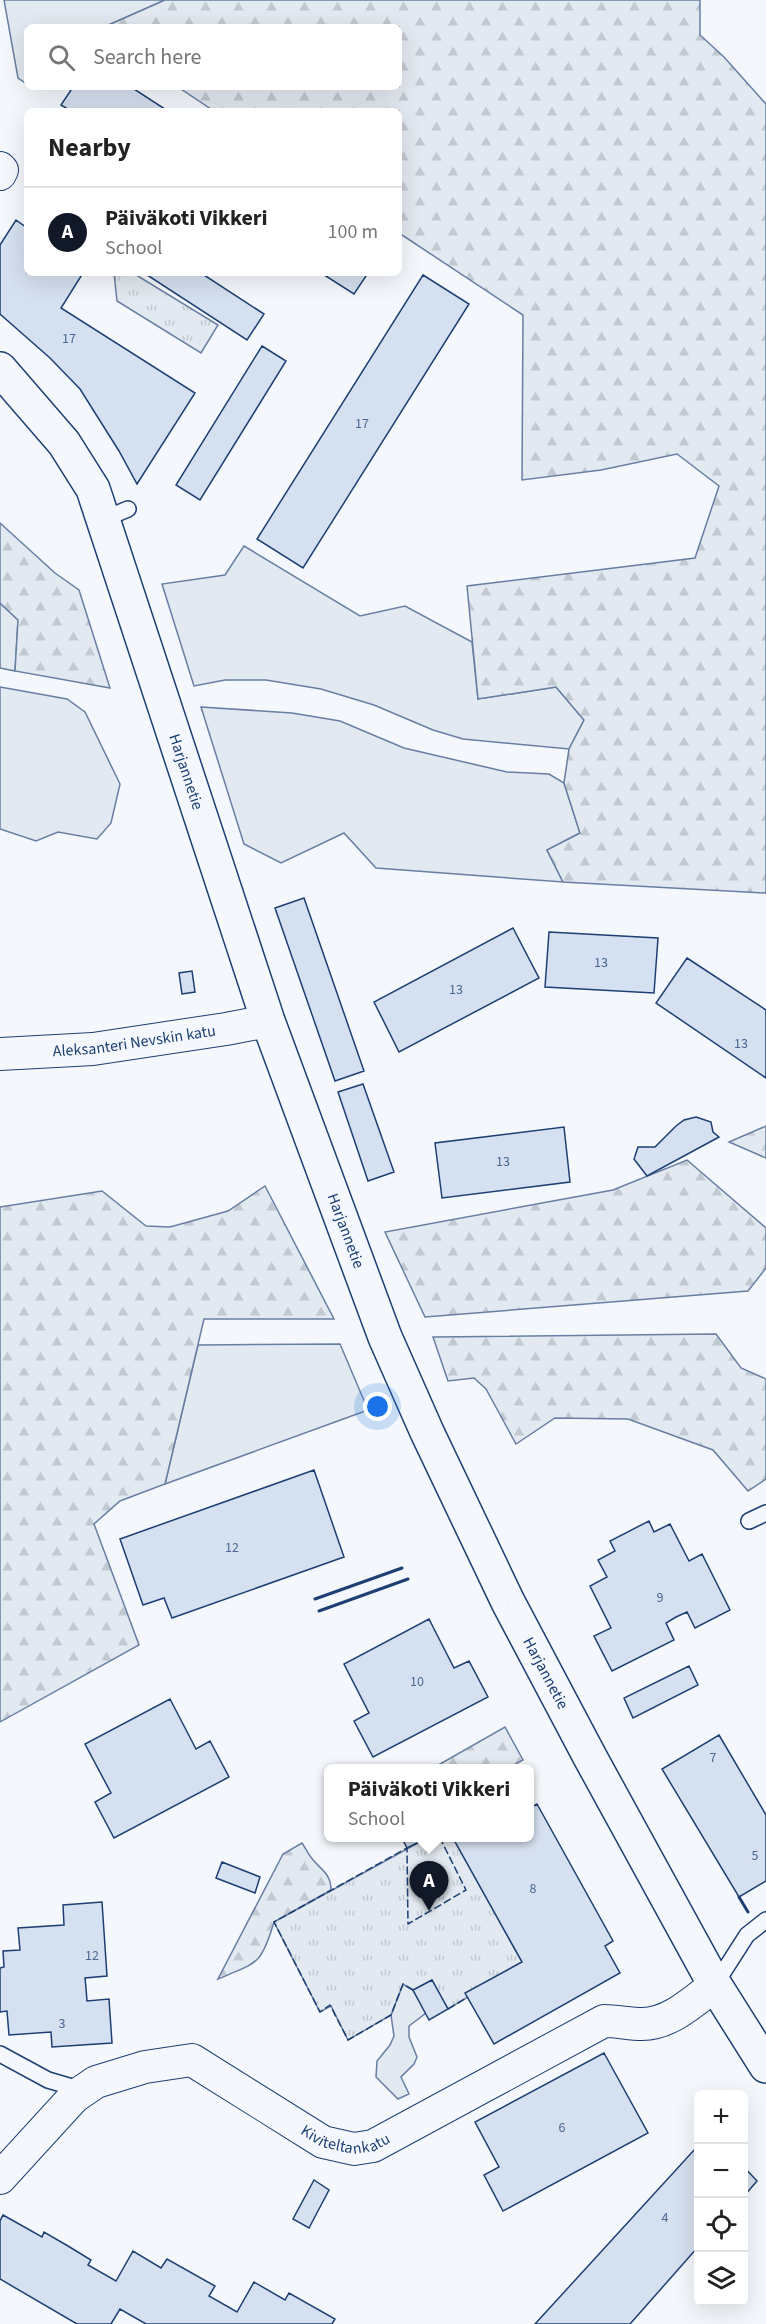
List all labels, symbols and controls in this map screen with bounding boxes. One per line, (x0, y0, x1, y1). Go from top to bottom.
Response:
search box (24, 24, 402, 90)
icon: search (45, 41, 78, 74)
text: Search here (93, 41, 201, 73)
text: Nearby (48, 129, 131, 166)
text: Päiväkoti Vikkeri (105, 202, 268, 234)
text: A (62, 218, 73, 246)
text: 100 m (328, 218, 378, 246)
text: School (105, 234, 162, 262)
house number: 17 (62, 329, 76, 349)
house number: 17 (355, 414, 369, 434)
street label: Harjannetie (163, 731, 209, 813)
house number: 13 (594, 953, 608, 973)
house number: 13 (449, 980, 463, 1000)
street label: Aleksanteri Nevskin katu (52, 1020, 217, 1062)
house number: 13 (734, 1034, 748, 1054)
house number: 13 (496, 1152, 510, 1172)
street label: Harjannetie (322, 1190, 370, 1272)
your location (363, 1392, 392, 1421)
house number: 12 (225, 1538, 239, 1558)
house number: 9 (657, 1588, 664, 1608)
street label: Harjannetie (518, 1633, 574, 1713)
house number: 10 (410, 1672, 424, 1692)
house number: 7 (710, 1748, 717, 1768)
popup (324, 1764, 534, 1842)
text: Päiväkoti Vikkeri (348, 1773, 510, 1805)
text: School (348, 1805, 405, 1833)
house number: 5 (752, 1846, 759, 1866)
pin: A (410, 1862, 448, 1911)
house number: 8 (530, 1879, 537, 1899)
house number: 12 (85, 1946, 99, 1966)
house number: 3 (59, 2014, 66, 2034)
map controls (694, 2090, 748, 2306)
button: + (694, 2090, 748, 2144)
house number: 6 (559, 2118, 566, 2138)
street label: Kiviteltankatu (296, 2120, 394, 2160)
button: − (694, 2144, 748, 2198)
button: locate (694, 2198, 748, 2252)
house number: 4 (662, 2208, 669, 2228)
button: layers (694, 2252, 748, 2306)

